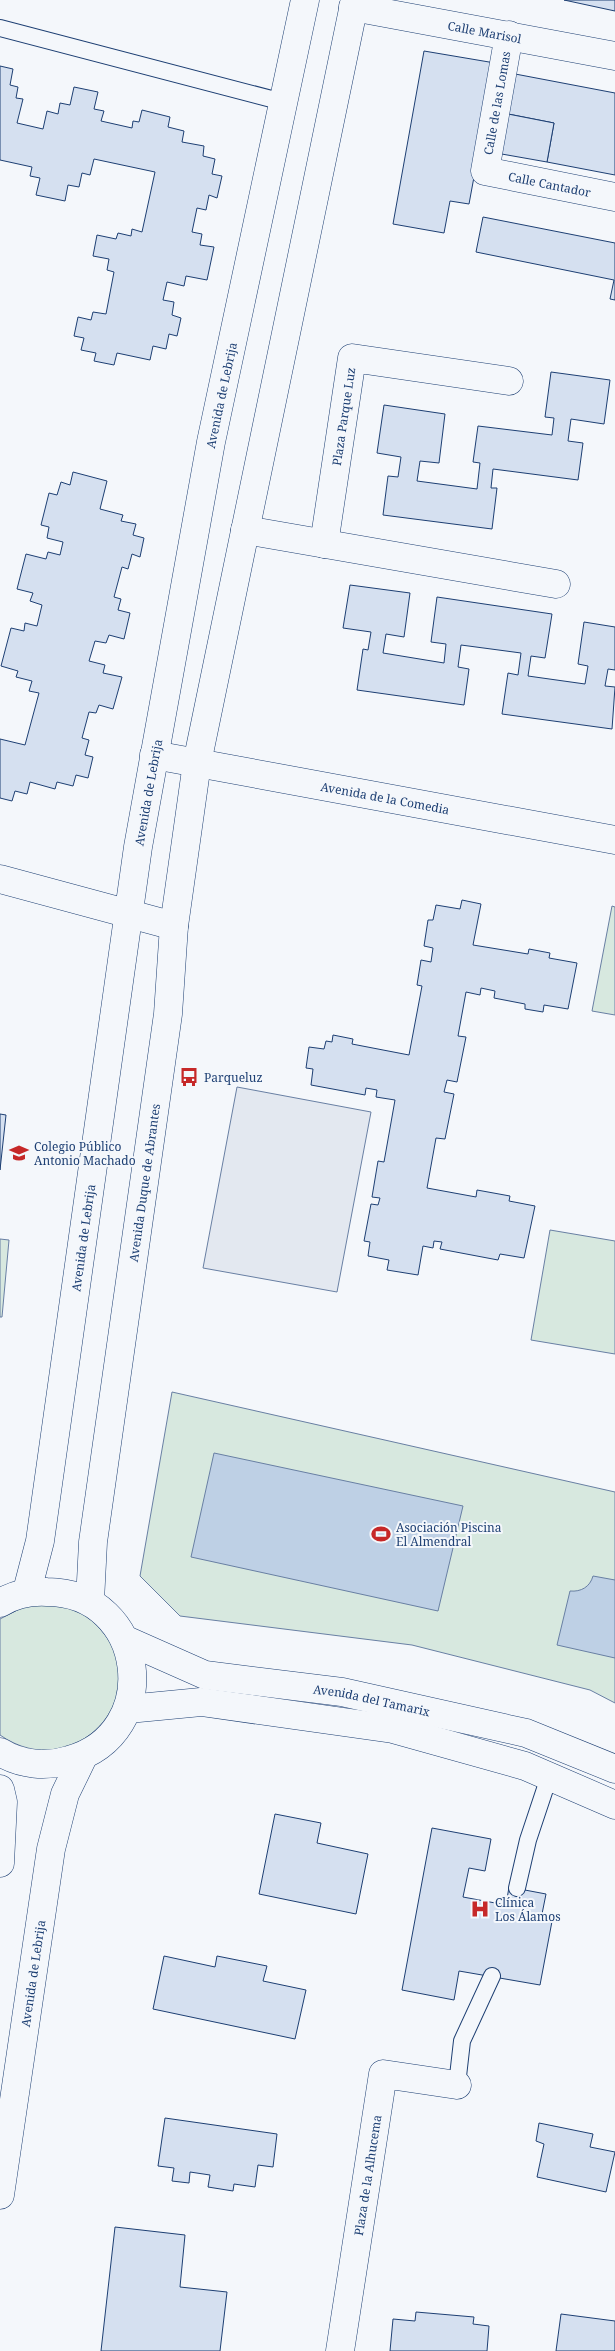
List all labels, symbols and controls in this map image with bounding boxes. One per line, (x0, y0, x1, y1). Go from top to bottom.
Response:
street label: Calle Marisol (446, 16, 523, 47)
street label: Calle de las Lomas (480, 50, 514, 156)
street label: Calle Cantador (507, 167, 593, 201)
street label: Avenida de Lebrija (202, 340, 241, 450)
street label: Plaza Parque Luz (327, 366, 359, 467)
street label: Avenida de Lebrija (130, 738, 166, 847)
street label: Avenida de la Comedia (319, 777, 451, 818)
bus stop icon: Parqueluz (178, 1066, 200, 1088)
place label: Parqueluz (204, 1069, 263, 1086)
street label: Avenida Duque de Abrantes (124, 1102, 164, 1263)
place label: Colegio Público Antonio Machado (34, 1138, 136, 1169)
school or university icon: Colegio Público Antonio Machado (8, 1142, 30, 1164)
street label: Avenida de Lebrija (67, 1183, 99, 1292)
place label: Asociación Piscina El Almendral (396, 1519, 502, 1550)
sports icon: Asociación Piscina El Almendral (370, 1523, 392, 1545)
street label: Avenida del Tamarix (312, 1680, 432, 1720)
place label: Clínica Los Álamos (495, 1894, 561, 1925)
hospital icon: Clínica Los Álamos (469, 1898, 491, 1920)
street label: Avenida de Lebrija (16, 1918, 49, 2028)
street label: Plaza de la Alhucema (350, 2113, 385, 2237)

